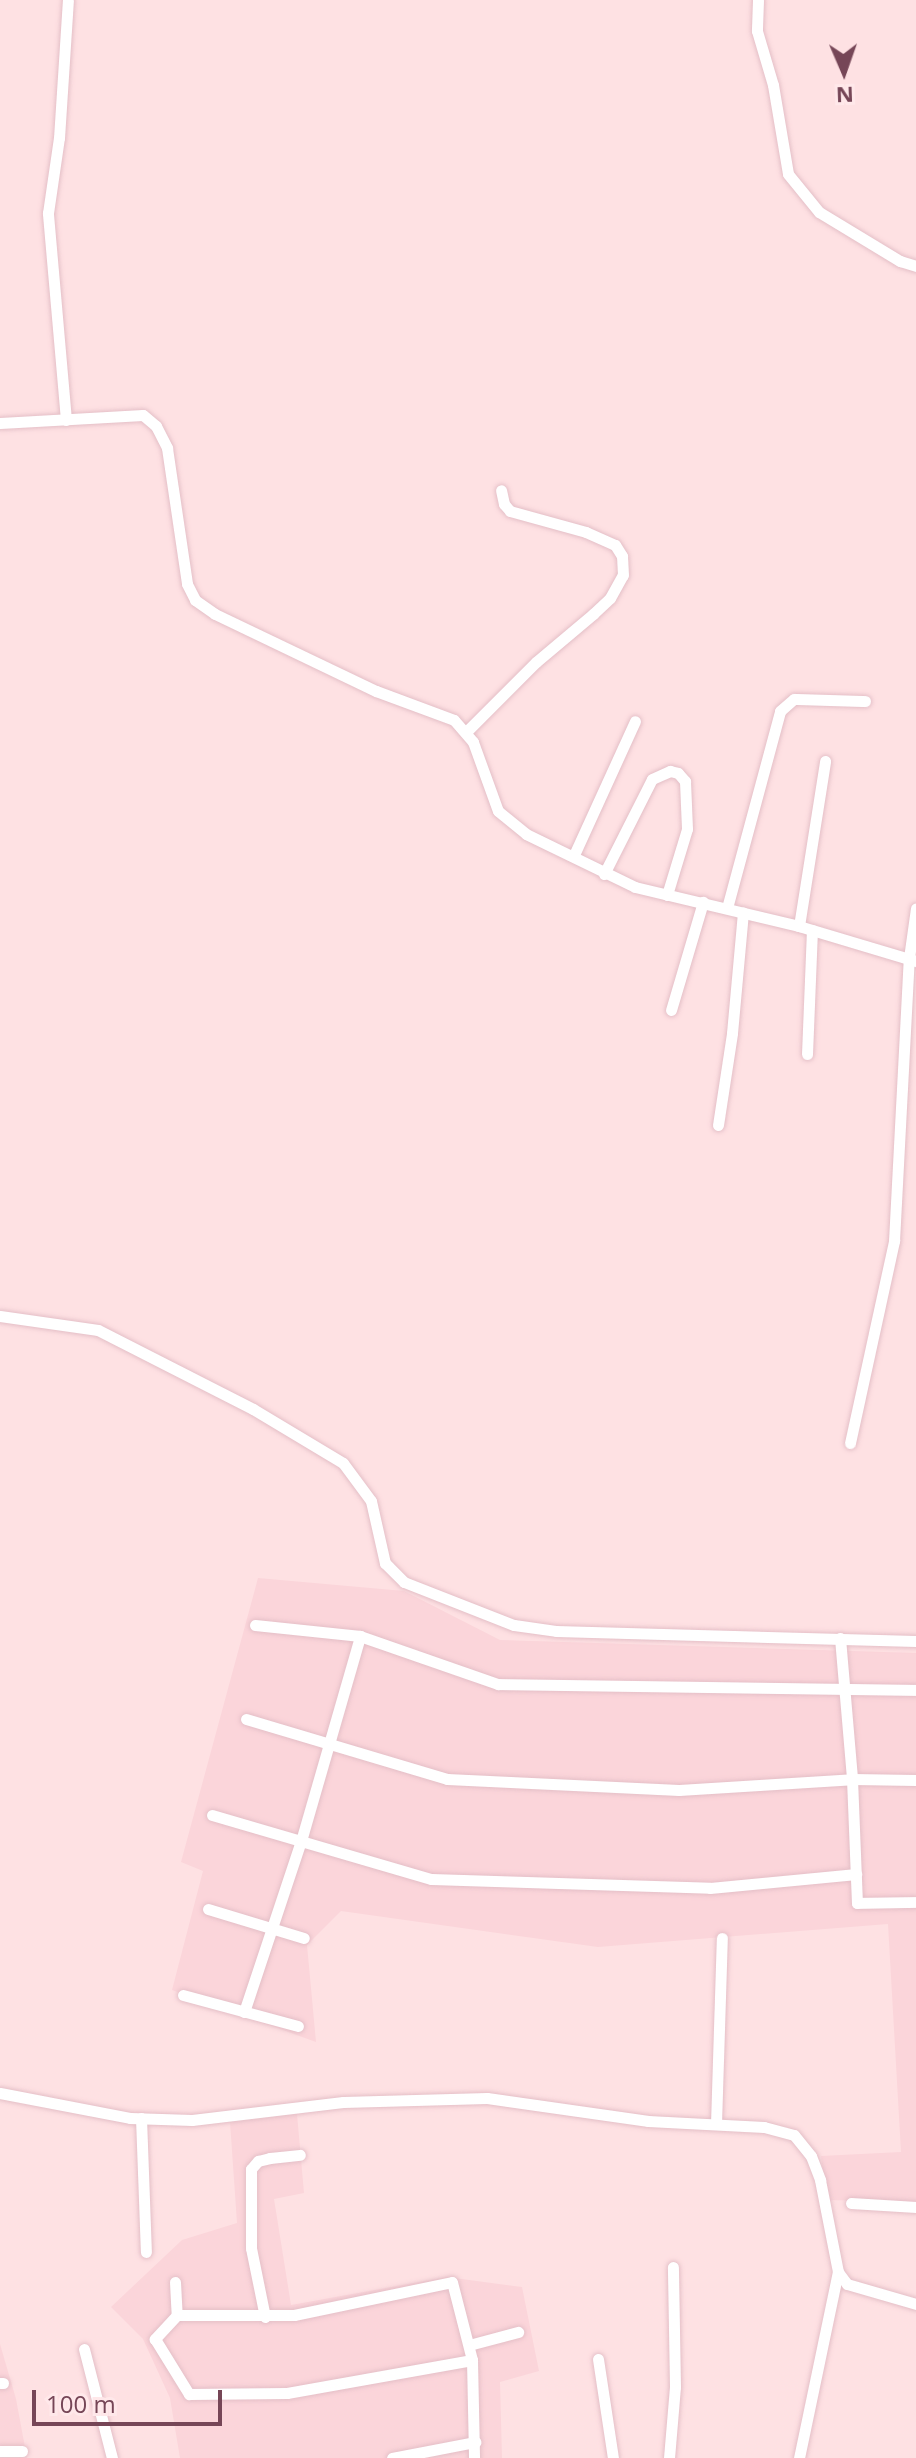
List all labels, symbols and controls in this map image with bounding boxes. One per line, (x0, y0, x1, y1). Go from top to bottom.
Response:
north arrow (804, 32, 884, 112)
text: N (835, 81, 854, 111)
scale bar (36, 2374, 226, 2424)
text: 100 m (46, 2387, 116, 2420)

